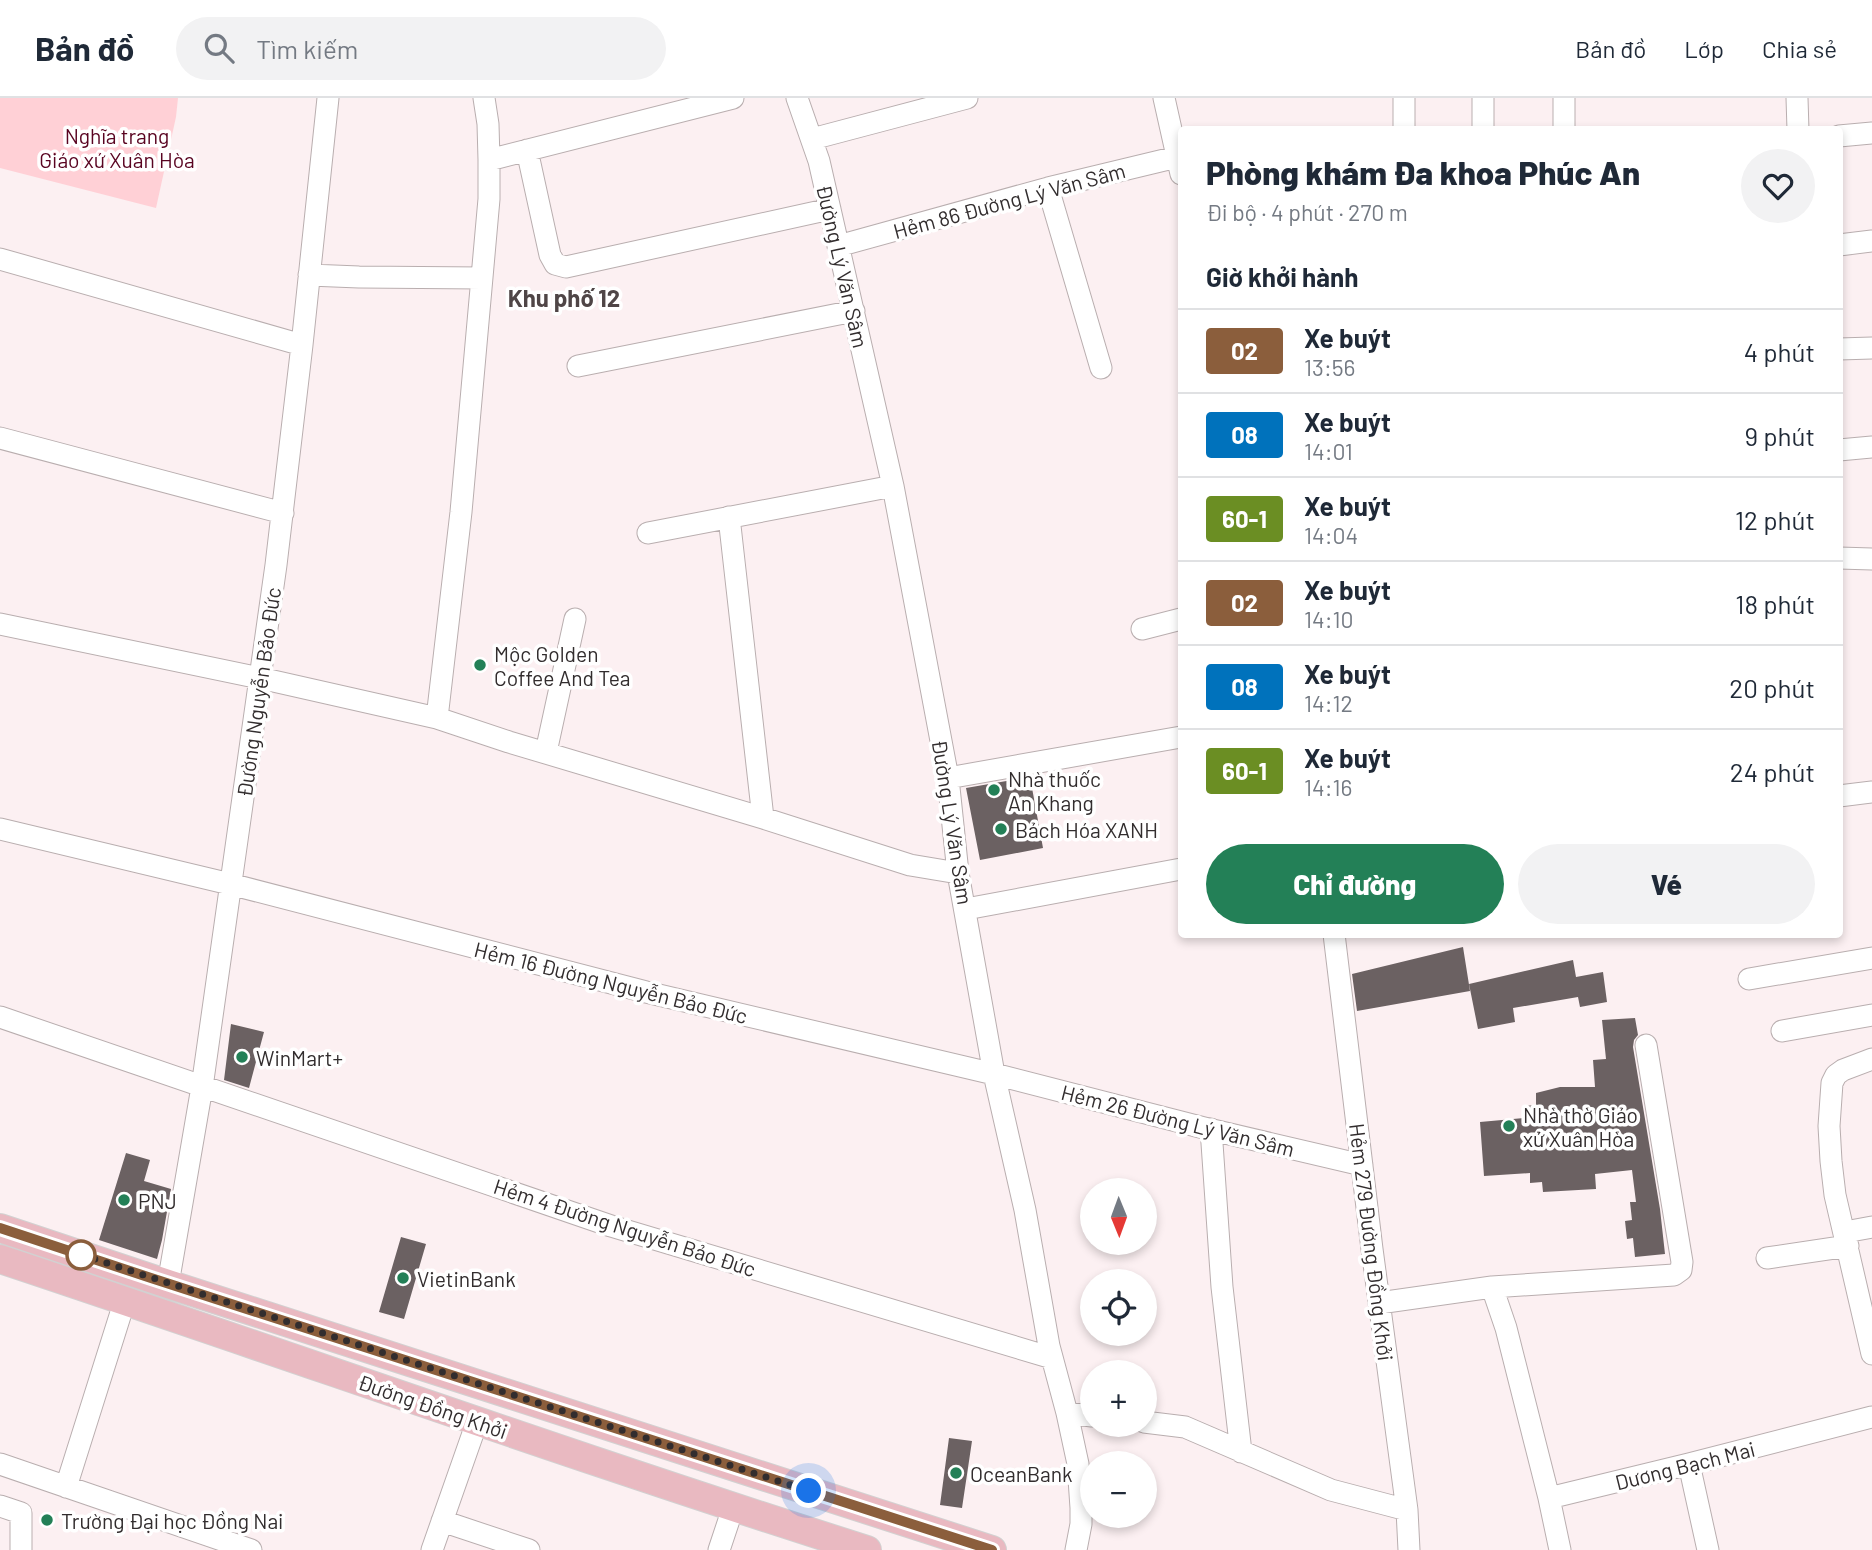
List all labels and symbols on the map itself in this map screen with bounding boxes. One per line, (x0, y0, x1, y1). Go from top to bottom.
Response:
park label: Nghĩa trang Giáo xứ Xuân Hòa (39, 123, 195, 172)
street label: Hẻm 86 Đường Lý Văn Sâm (890, 157, 1128, 243)
street label: Đường Lý Văn Sâm (812, 182, 874, 350)
district label: Khu phố 12 (508, 283, 620, 312)
street label: Đường Nguyễn Bảo Đức (231, 585, 285, 799)
place label: Mộc Golden Coffee And Tea (494, 641, 630, 690)
marker: Mộc Golden Coffee And Tea (472, 657, 488, 673)
street label: Đường Lý Văn Sâm (928, 738, 978, 906)
place label: Nhà thuốc An Khang (1008, 766, 1101, 815)
marker: Nhà thuốc An Khang (986, 782, 1002, 798)
place label: Bách Hóa XANH (1015, 817, 1158, 842)
marker: Bách Hóa XANH (993, 821, 1009, 837)
street label: Hẻm 16 Đường Nguyễn Bảo Đức (472, 936, 750, 1028)
place label: WinMart+ (256, 1045, 343, 1070)
marker: WinMart+ (234, 1049, 250, 1065)
street label: Hẻm 26 Đường Lý Văn Sâm (1059, 1079, 1297, 1161)
place label: Nhà thờ Giáo xứ Xuân Hòa (1523, 1102, 1638, 1151)
marker: Nhà thờ Giáo xứ Xuân Hòa (1501, 1118, 1517, 1134)
street label: Hẻm 279 Đường Đồng Khởi (1345, 1122, 1399, 1362)
street label: Hẻm 4 Đường Nguyễn Bảo Đức (491, 1173, 759, 1281)
north arrow (1080, 1178, 1157, 1255)
place label: PNJ (138, 1188, 177, 1213)
marker: PNJ (116, 1192, 132, 1208)
unlabelled marker (66, 1240, 96, 1270)
place label: VietinBank (417, 1266, 516, 1291)
marker: VietinBank (395, 1270, 411, 1286)
street label: Đường Đồng Khởi (355, 1369, 511, 1443)
street label: Dương Bạch Mai (1613, 1436, 1757, 1494)
place label: OceanBank (970, 1461, 1073, 1486)
marker: OceanBank (948, 1465, 964, 1481)
your location (791, 1473, 826, 1508)
place label: Trường Đại học Đồng Nai (61, 1508, 283, 1533)
marker: Trường Đại học Đồng Nai (39, 1512, 55, 1528)

